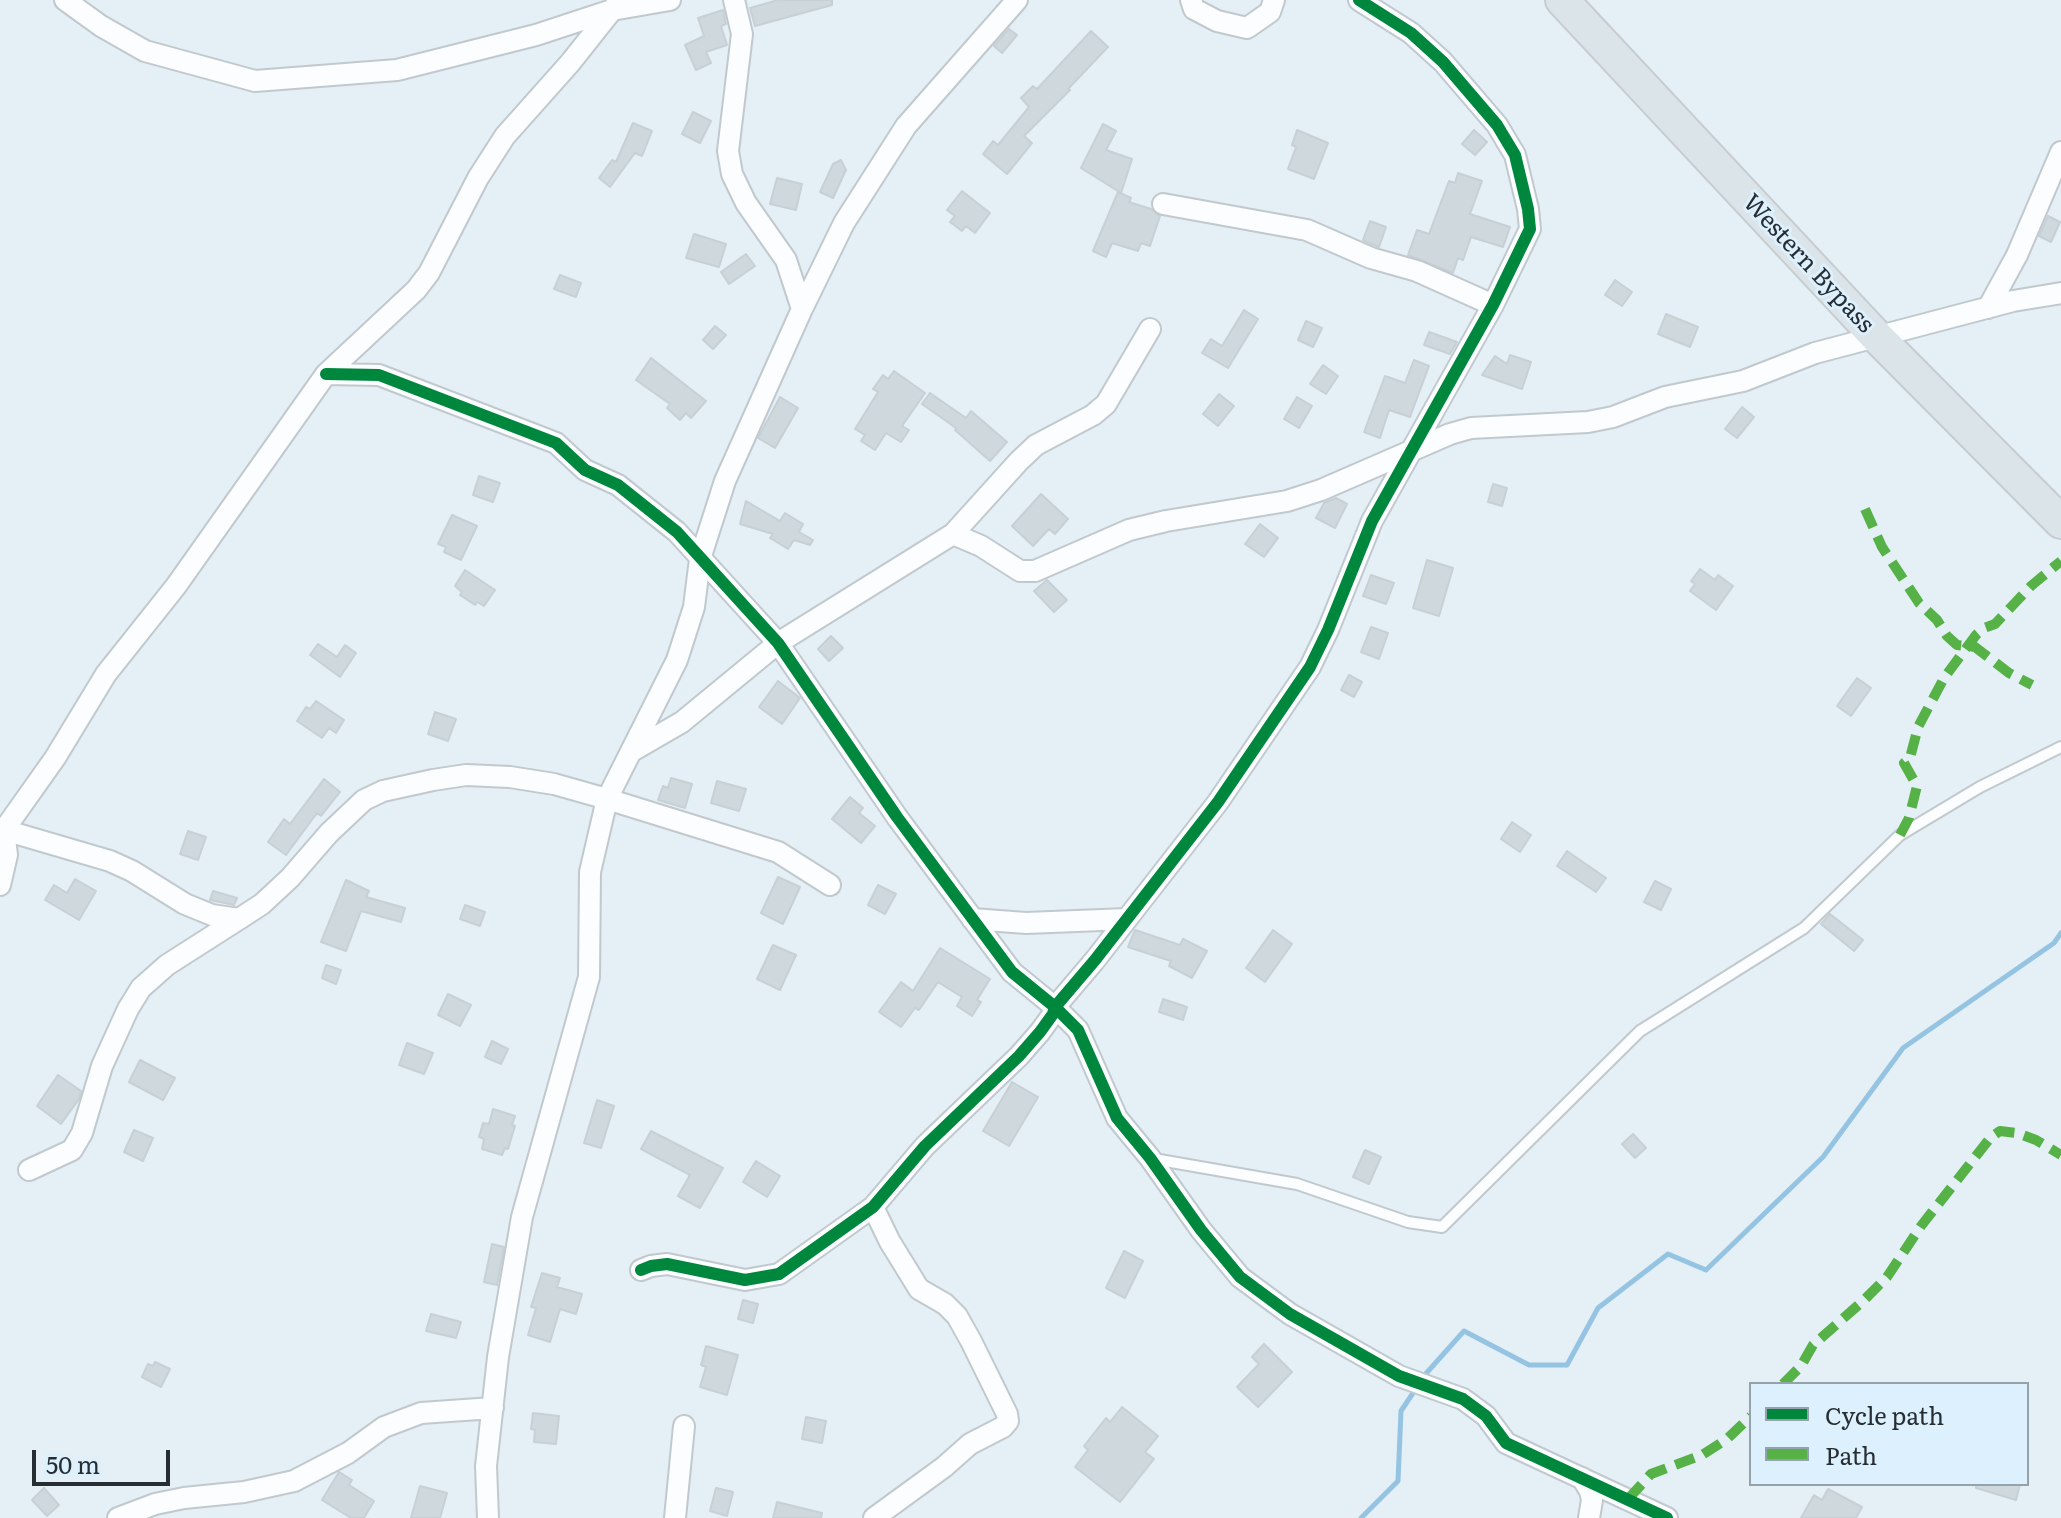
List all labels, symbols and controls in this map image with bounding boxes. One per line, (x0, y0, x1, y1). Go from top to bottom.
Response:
street label: Western Bypass (1736, 189, 1880, 339)
legend (1749, 1382, 2029, 1486)
text: Cycle path (1825, 1397, 1944, 1432)
scale bar (36, 1434, 174, 1484)
text: Path (1825, 1437, 1877, 1472)
text: 50 m (46, 1446, 100, 1481)

